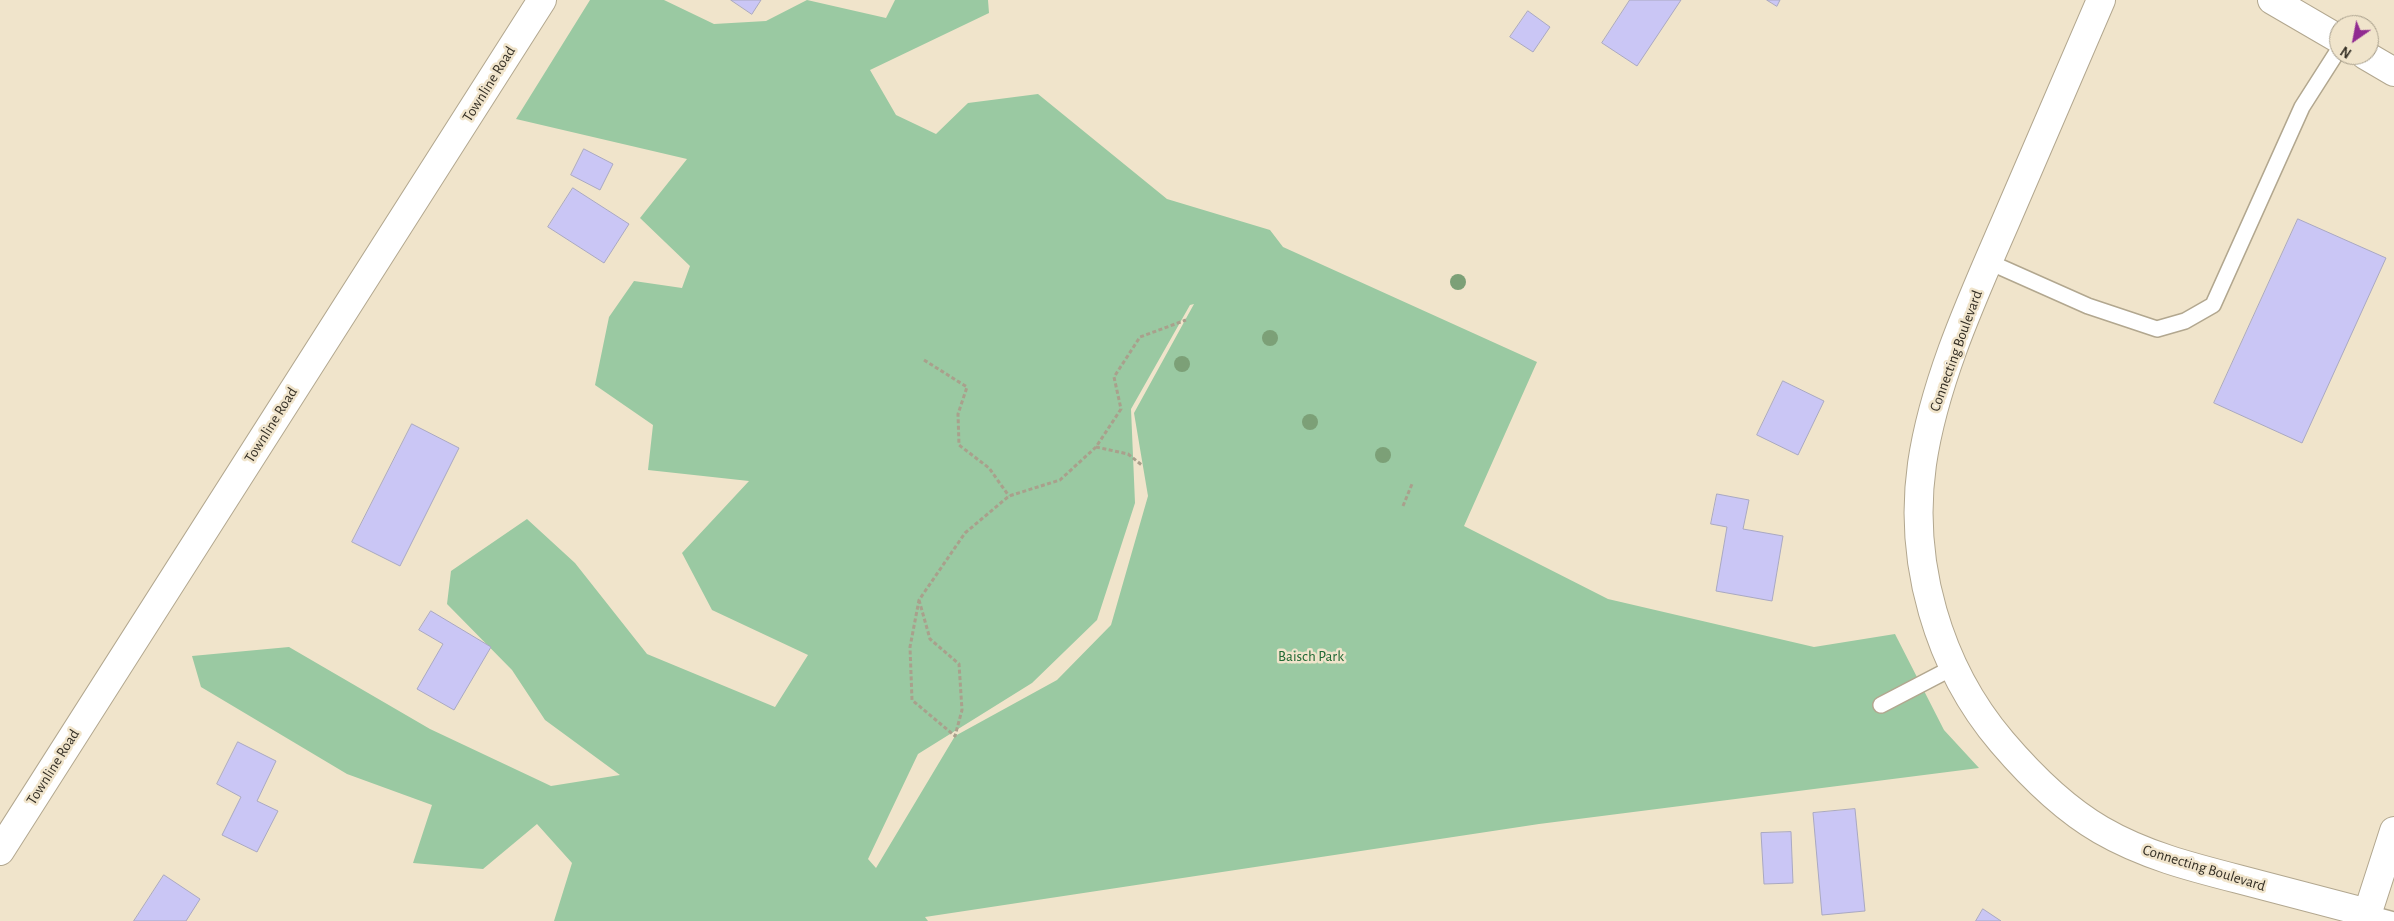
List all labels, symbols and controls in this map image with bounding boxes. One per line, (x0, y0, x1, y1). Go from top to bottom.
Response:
north arrow (2329, 15, 2379, 65)
street label: Townline Road (459, 43, 519, 125)
text: N (2338, 43, 2354, 60)
street label: Connecting Boulevard (1926, 288, 1986, 414)
street label: Townline Road (241, 384, 301, 466)
park label: Baisch Park (1278, 647, 1344, 665)
street label: Townline Road (23, 726, 83, 808)
street label: Connecting Boulevard (2140, 841, 2268, 895)

